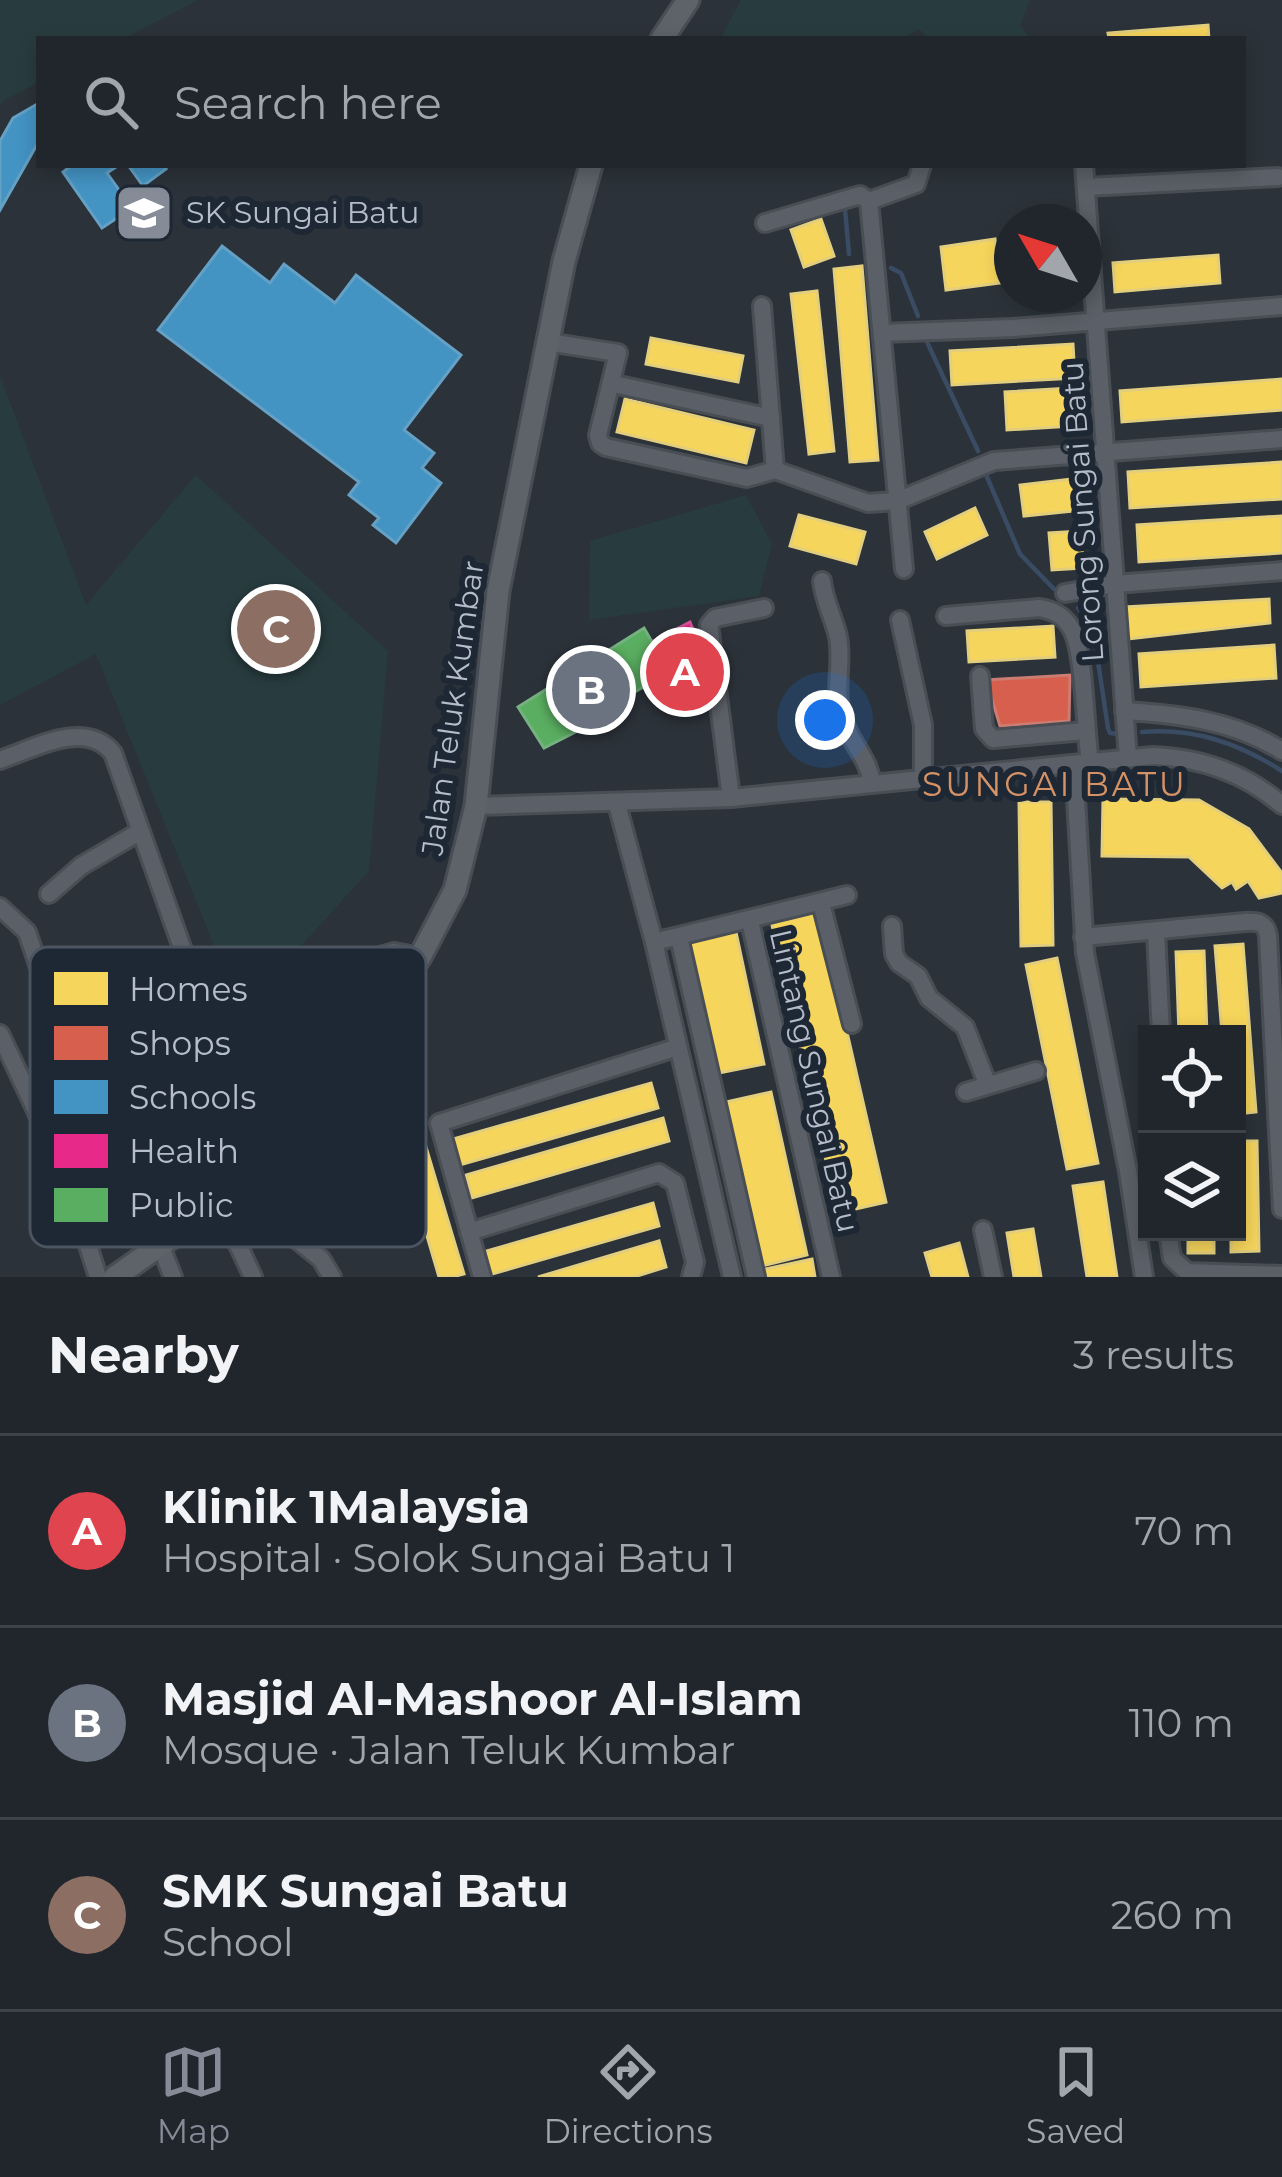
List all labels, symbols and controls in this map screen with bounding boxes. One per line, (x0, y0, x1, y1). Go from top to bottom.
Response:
search box (36, 36, 1246, 168)
icon: search (78, 69, 144, 135)
text: Search here (174, 75, 442, 130)
school or university icon: SK Sungai Batu (113, 182, 175, 244)
place label: SK Sungai Batu (186, 194, 419, 231)
north arrow (994, 204, 1102, 312)
street label: Lorong Sungai Batu (1054, 361, 1111, 664)
street label: Jalan Teluk Kumbar (413, 558, 491, 859)
pin: C (237, 584, 315, 674)
pin: A (646, 627, 724, 717)
pin: B (552, 645, 630, 735)
your location (795, 690, 855, 750)
district label: SUNGAI BATU (922, 764, 1188, 804)
street label: Lintang Sungai Batu (762, 926, 867, 1236)
legend (30, 947, 426, 1247)
text: Homes (129, 969, 248, 1009)
text: Shops (129, 1023, 231, 1063)
map controls (1138, 1025, 1246, 1241)
button: locate (1138, 1025, 1246, 1133)
text: Schools (129, 1077, 256, 1117)
text: Health (129, 1131, 239, 1171)
button: layers (1138, 1133, 1246, 1241)
text: Public (129, 1185, 234, 1225)
text: Nearby (48, 1324, 239, 1386)
text: 3 results (1073, 1331, 1234, 1379)
text: Klinik 1Malaysia (162, 1479, 530, 1534)
text: A (72, 1507, 102, 1555)
text: 70 m (1134, 1507, 1234, 1555)
text: Hospital · Solok Sungai Batu 1 (162, 1534, 735, 1582)
text: Masjid Al-Mashoor Al-Islam (162, 1671, 803, 1726)
text: B (72, 1699, 102, 1747)
text: 110 m (1128, 1699, 1234, 1747)
text: Mosque · Jalan Teluk Kumbar (162, 1726, 735, 1774)
text: SMK Sungai Batu (162, 1863, 569, 1918)
text: C (73, 1891, 101, 1939)
text: 260 m (1111, 1891, 1234, 1939)
text: School (162, 1918, 293, 1966)
tab: Map (157, 2039, 230, 2151)
tab: Directions (544, 2039, 713, 2151)
tab: Saved (1026, 2039, 1125, 2151)

